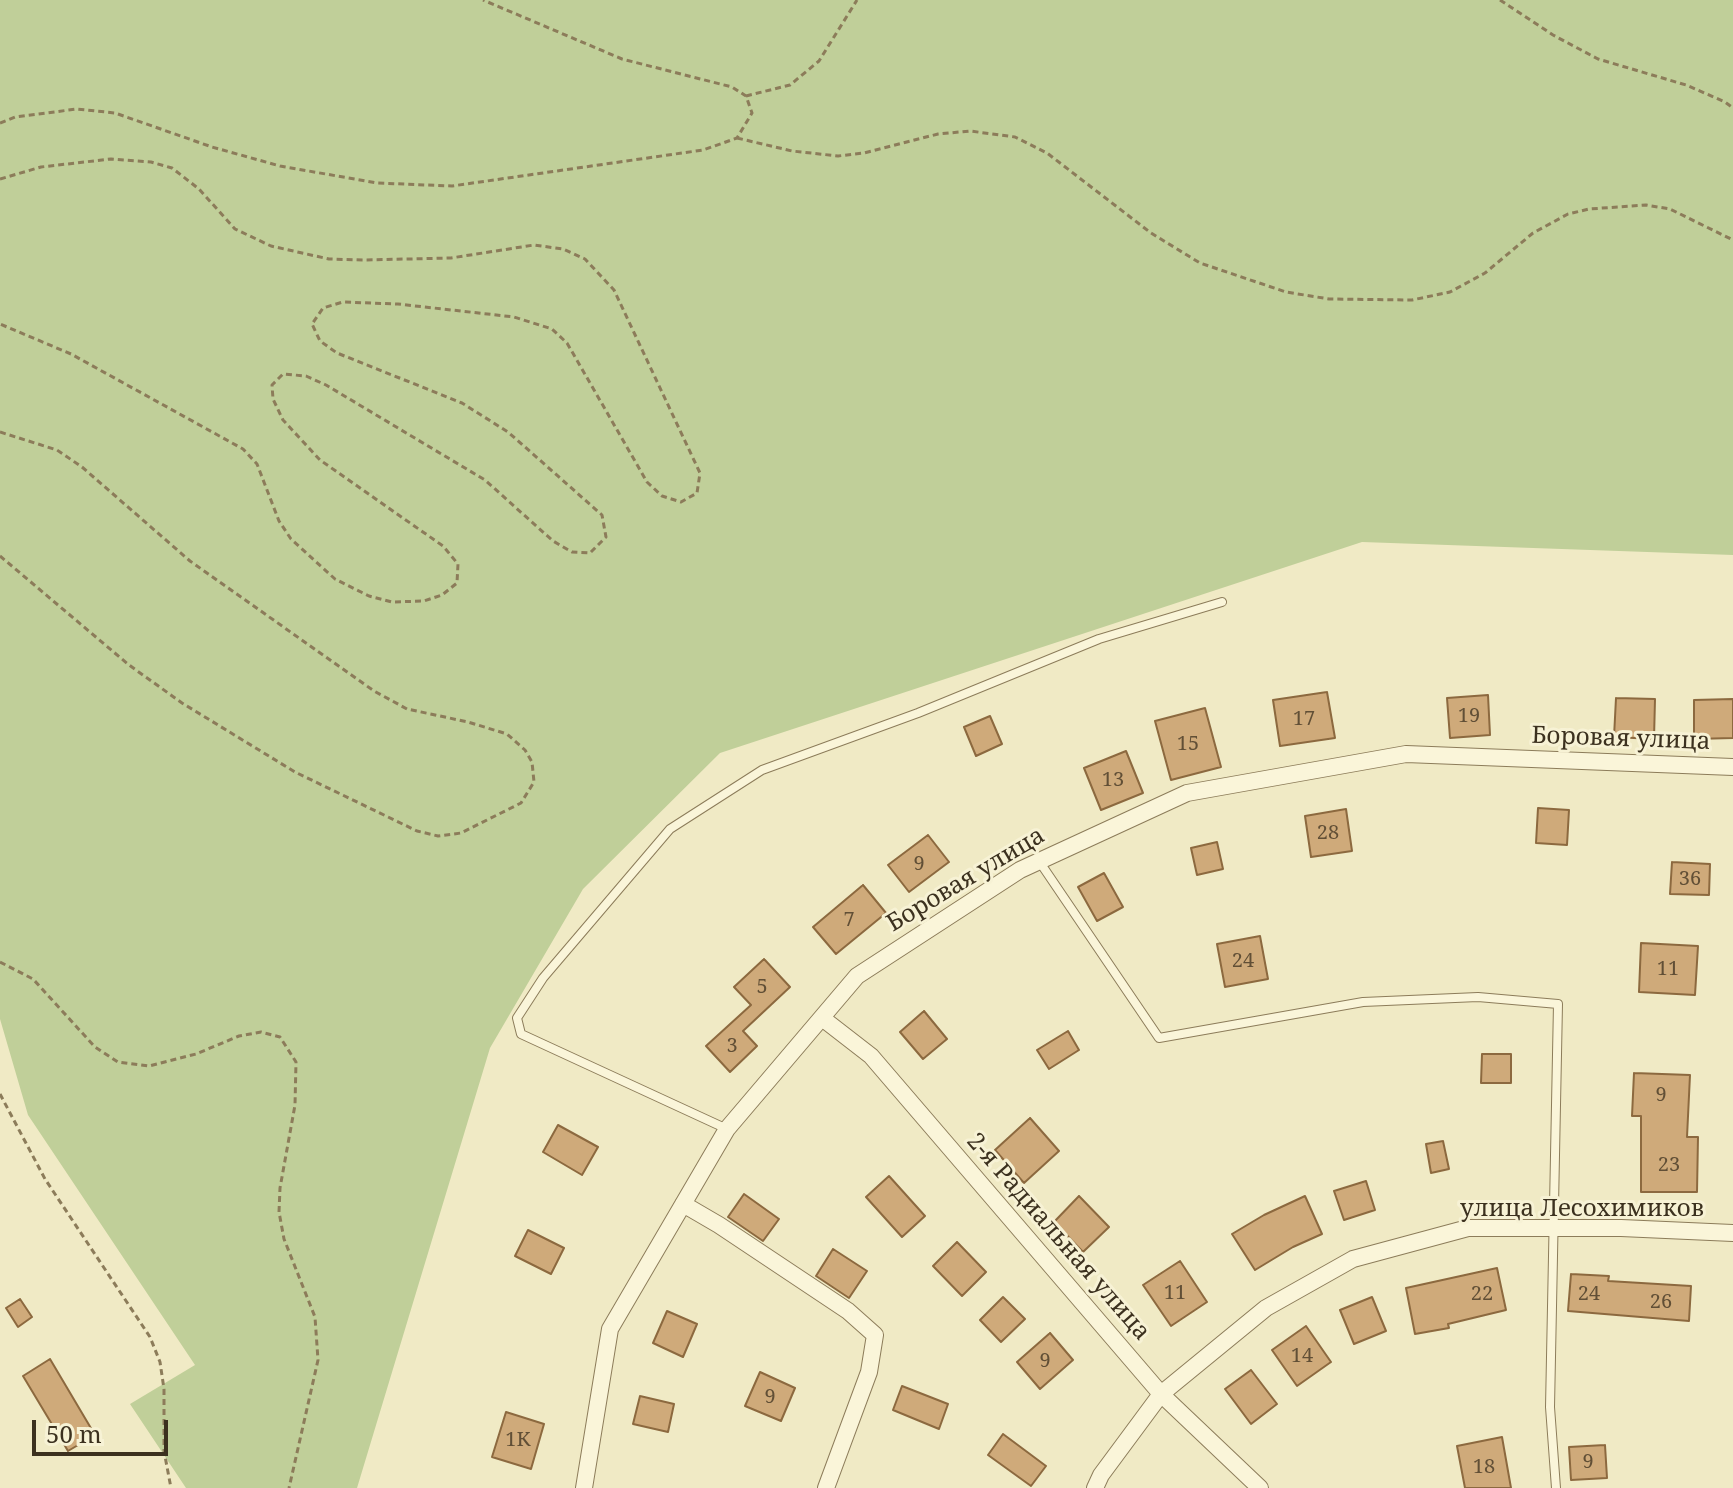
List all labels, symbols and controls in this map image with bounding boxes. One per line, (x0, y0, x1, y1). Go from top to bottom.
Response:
house number: 19 (1458, 704, 1480, 728)
house number: 17 (1293, 707, 1315, 731)
street label: Боровая улица (1531, 721, 1711, 757)
house number: 15 (1177, 732, 1199, 756)
house number: 13 (1102, 768, 1124, 792)
house number: 28 (1317, 821, 1339, 845)
street label: Боровая улица (882, 822, 1050, 938)
house number: 9 (913, 852, 925, 876)
house number: 36 (1679, 867, 1701, 891)
house number: 7 (843, 908, 855, 932)
house number: 24 (1232, 949, 1254, 973)
house number: 11 (1657, 957, 1679, 981)
house number: 5 (756, 975, 768, 999)
house number: 3 (726, 1034, 738, 1058)
house number: 9 (1655, 1083, 1667, 1107)
street label: 2-я Радиальная улица (960, 1127, 1156, 1347)
house number: 23 (1658, 1153, 1680, 1177)
street label: улица Лесохимиков (1460, 1195, 1704, 1223)
house number: 11 (1164, 1281, 1186, 1305)
house number: 22 (1471, 1282, 1493, 1306)
house number: 24 (1578, 1282, 1600, 1306)
house number: 26 (1650, 1290, 1672, 1314)
house number: 14 (1291, 1344, 1313, 1368)
house number: 9 (1039, 1349, 1051, 1373)
house number: 9 (764, 1385, 776, 1409)
scale bar (36, 1404, 172, 1454)
text: 50 m (46, 1417, 102, 1450)
house number: 1К (505, 1428, 531, 1452)
house number: 9 (1582, 1450, 1594, 1474)
house number: 18 (1473, 1455, 1495, 1479)

